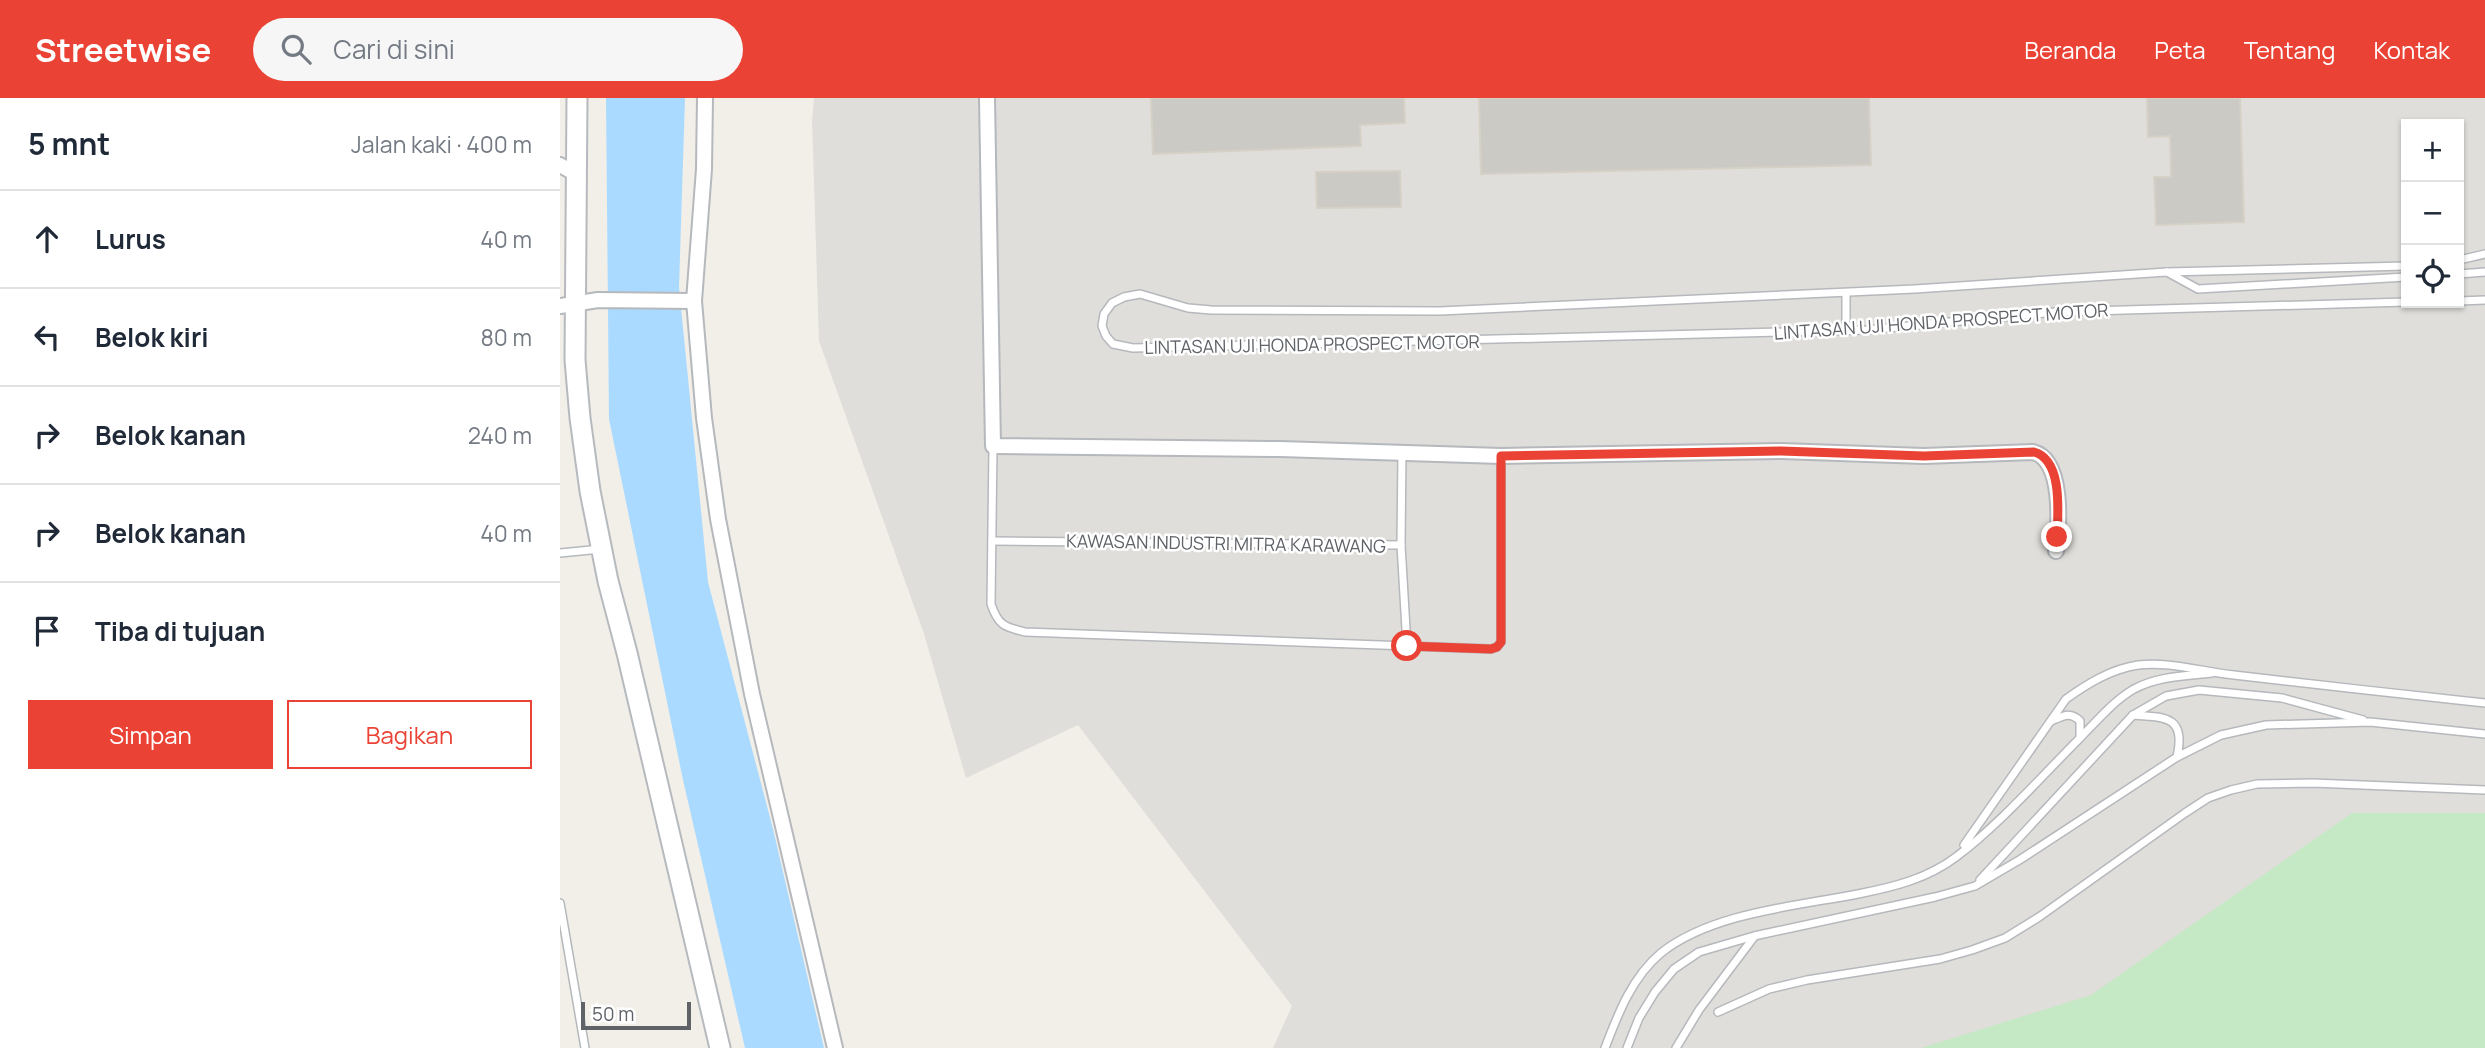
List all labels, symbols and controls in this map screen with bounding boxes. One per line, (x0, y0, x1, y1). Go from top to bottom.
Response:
search box (253, 18, 743, 81)
text: Streetwise (35, 27, 211, 72)
icon: search (277, 30, 315, 68)
text: Cari di sini (333, 31, 455, 67)
text: Beranda (2024, 33, 2116, 66)
text: Peta (2154, 33, 2206, 66)
text: Tentang (2244, 33, 2335, 66)
text: Kontak (2373, 33, 2450, 66)
map controls (2401, 119, 2464, 308)
button: + (2401, 119, 2464, 182)
text: 5 mnt (28, 123, 110, 164)
text: Jalan kaki · 400 m (351, 128, 532, 160)
button: − (2401, 182, 2464, 245)
icon: ahead (28, 220, 66, 258)
text: Lurus (95, 221, 166, 257)
text: 40 m (480, 223, 532, 255)
button: locate (2401, 245, 2464, 308)
street label: LINTASAN UJI HONDA PROSPECT MOTOR (1773, 297, 2109, 345)
icon: left (28, 318, 66, 356)
text: Belok kiri (95, 319, 209, 355)
text: 80 m (481, 321, 532, 353)
street label: LINTASAN UJI HONDA PROSPECT MOTOR (1144, 329, 1480, 359)
icon: right (28, 416, 66, 454)
text: Belok kanan (95, 417, 246, 453)
text: 240 m (468, 419, 532, 451)
icon: right (28, 514, 66, 552)
text: Belok kanan (95, 515, 246, 551)
text: 40 m (480, 517, 532, 549)
route end (2041, 521, 2072, 552)
street label: KAWASAN INDUSTRI MITRA KARAWANG (1066, 528, 1386, 558)
icon: arrive (28, 612, 66, 650)
text: Tiba di tujuan (95, 613, 265, 649)
route start (1391, 630, 1422, 661)
button: Simpan (28, 700, 273, 769)
button: Bagikan (287, 700, 532, 769)
scale bar (581, 999, 691, 1031)
text: 50 m (592, 1001, 634, 1027)

